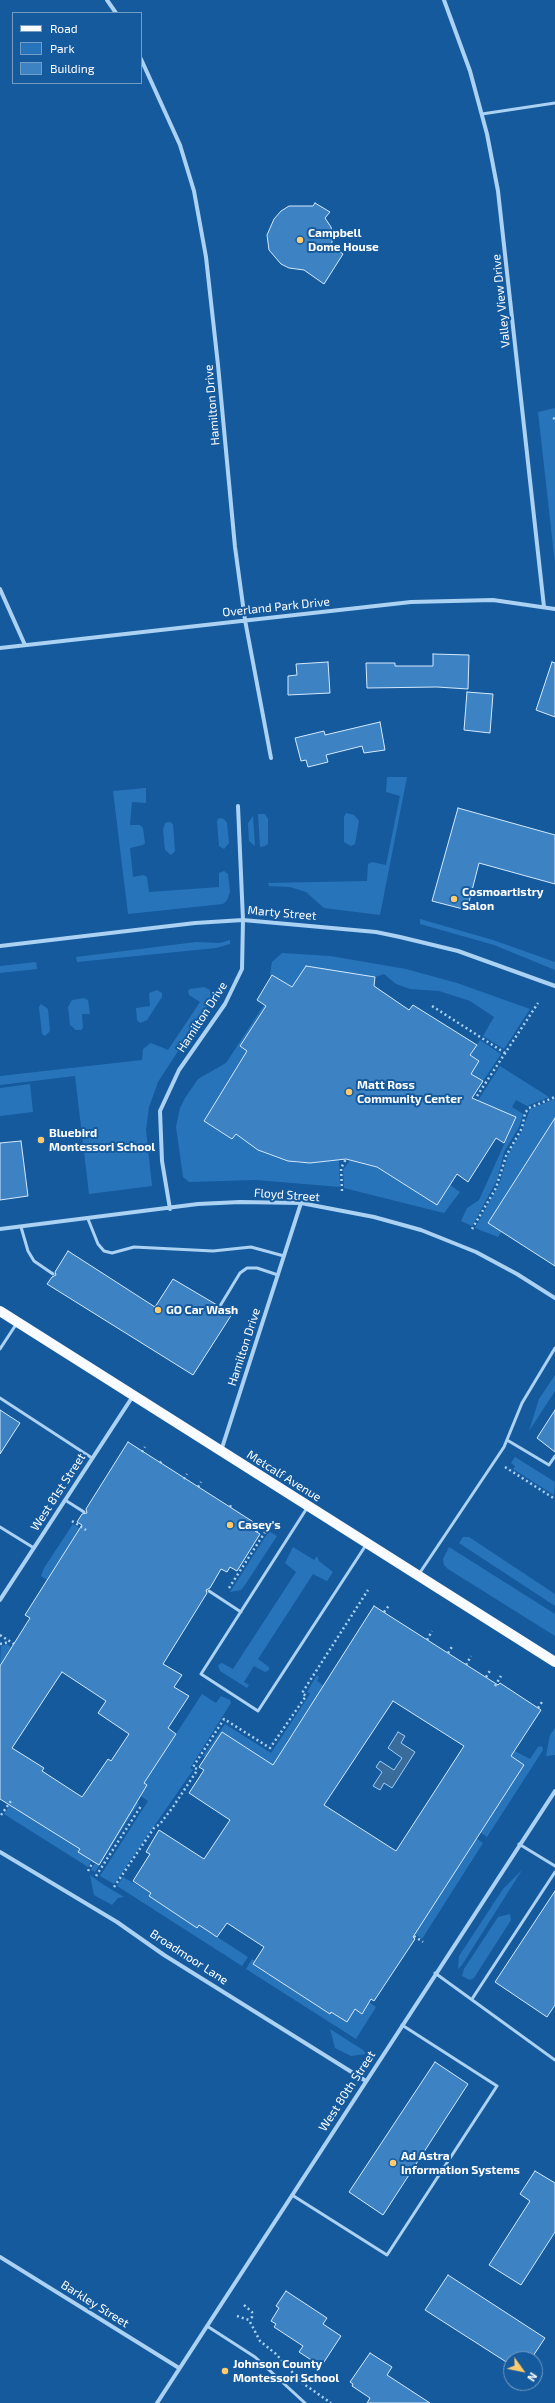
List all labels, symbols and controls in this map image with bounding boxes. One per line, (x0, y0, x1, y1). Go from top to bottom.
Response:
legend (12, 12, 142, 84)
text: Road (50, 21, 78, 35)
text: Park (50, 41, 75, 55)
text: Building (50, 61, 94, 75)
place label: Campbell Dome House (308, 226, 379, 254)
marker: Campbell Dome House (295, 235, 305, 245)
street label: Valley View Drive (489, 254, 513, 348)
street label: Hamilton Drive (201, 364, 223, 446)
street label: Overland Park Drive (222, 594, 330, 620)
place label: Cosmoartistry Salon (462, 885, 544, 913)
marker: Cosmoartistry Salon (449, 894, 459, 904)
street label: Marty Street (247, 903, 317, 923)
street label: Hamilton Drive (174, 979, 230, 1055)
place label: Matt Ross Community Center (357, 1078, 462, 1106)
marker: Matt Ross Community Center (344, 1087, 354, 1097)
place label: Bluebird Montessori School (49, 1126, 155, 1154)
marker: Bluebird Montessori School (36, 1135, 46, 1145)
street label: Floyd Street (254, 1186, 320, 1204)
place label: GO Car Wash (166, 1303, 238, 1317)
marker: GO Car Wash (153, 1305, 163, 1315)
street label: Hamilton Drive (225, 1306, 263, 1388)
street label: Metcalf Avenue (244, 1447, 324, 1505)
street label: West 81st Street (28, 1450, 88, 1534)
place label: Casey's (238, 1518, 281, 1532)
marker: Casey's (225, 1520, 235, 1530)
street label: Broadmoor Lane (147, 1926, 231, 1988)
street label: West 80th Street (316, 2048, 378, 2134)
place label: Ad Astra Information Systems (401, 2149, 520, 2177)
marker: Ad Astra Information Systems (388, 2158, 398, 2168)
street label: Barkley Street (58, 2277, 132, 2331)
north arrow (503, 2351, 543, 2391)
place label: Johnson County Montessori School (233, 2357, 339, 2385)
marker: Johnson County Montessori School (220, 2366, 230, 2376)
text: N (525, 2370, 540, 2384)

